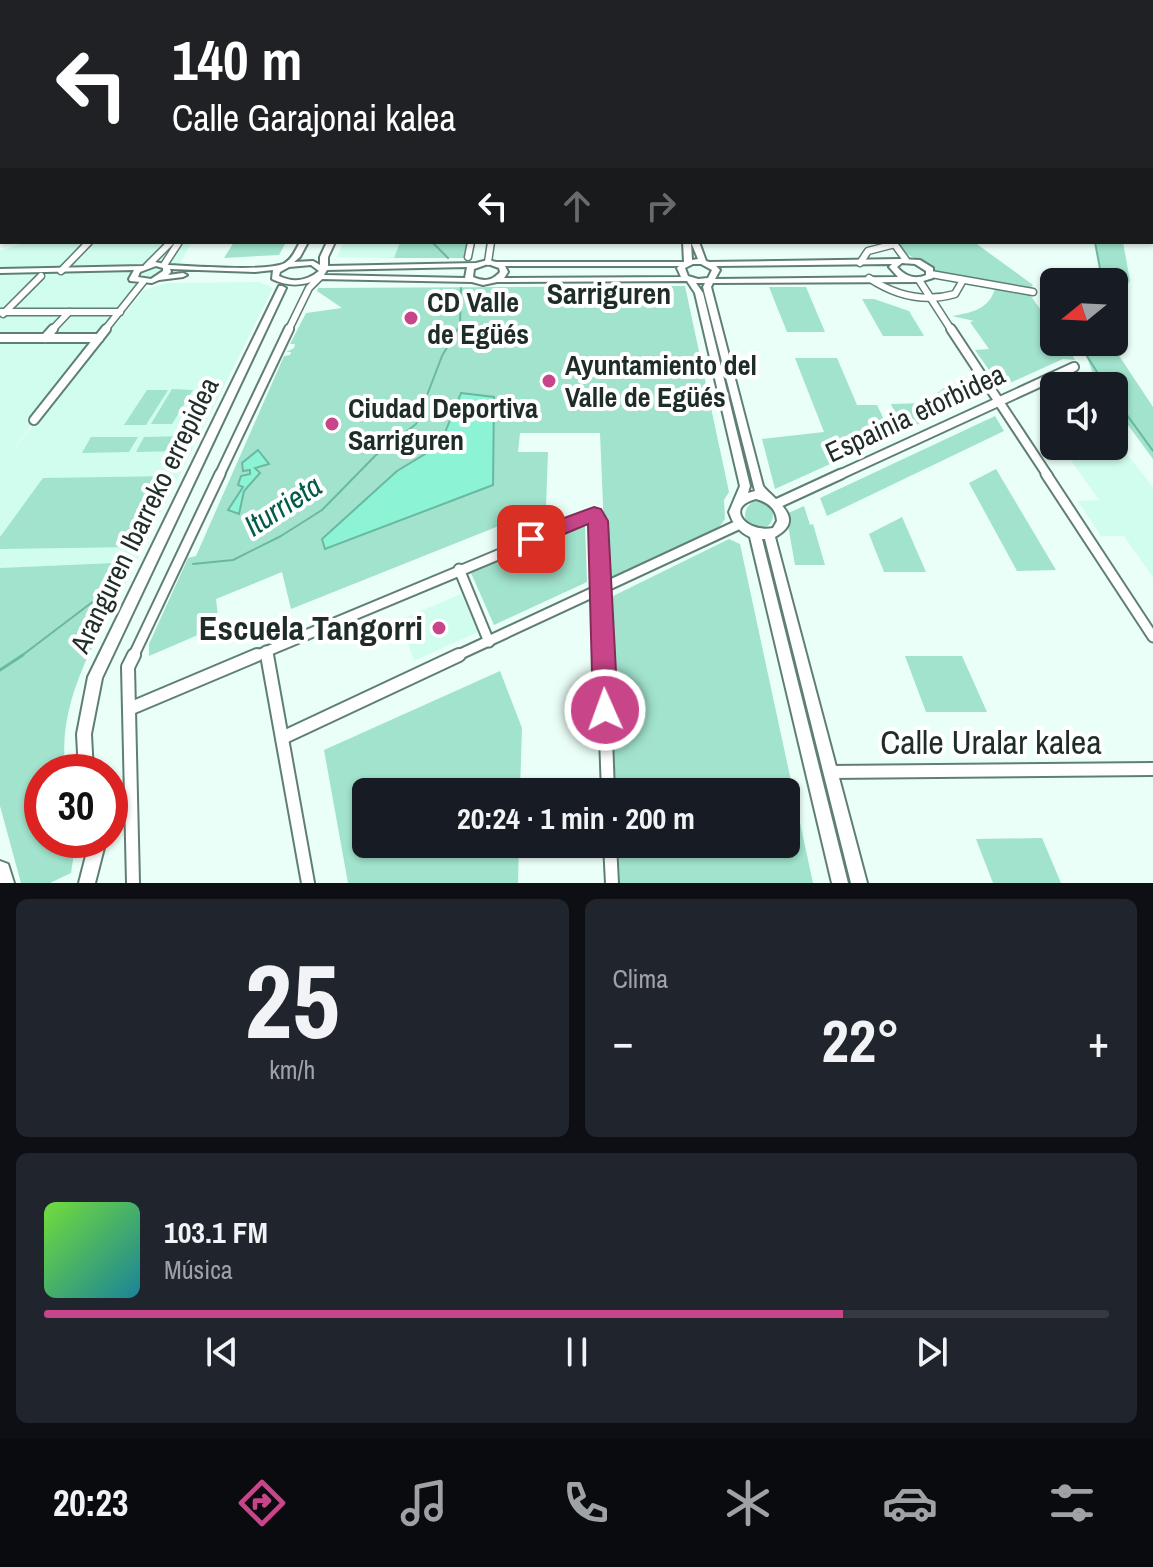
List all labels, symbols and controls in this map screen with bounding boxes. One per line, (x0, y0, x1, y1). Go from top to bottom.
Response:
text: 140 m (172, 22, 302, 97)
icon: left (40, 32, 144, 136)
text: Calle Garajonai kalea (172, 94, 456, 142)
icon: left (471, 184, 515, 228)
icon: ahead (555, 184, 599, 228)
icon: right (639, 184, 683, 228)
north arrow (1040, 268, 1128, 356)
map controls (1040, 268, 1128, 460)
district label: Sarriguren (547, 273, 671, 313)
place label: CD Valle de Egüés (427, 283, 529, 353)
marker: CD Valle de Egüés (402, 309, 420, 327)
place label: Ayuntamiento del Valle de Egüés (565, 346, 757, 416)
street label: Espainia etorbidea (819, 355, 1011, 471)
street label: Aranguren Ibarreko errepidea (60, 371, 227, 660)
marker: Ayuntamiento del Valle de Egüés (540, 372, 558, 390)
button: sound (1040, 372, 1128, 460)
place label: Ciudad Deportiva Sarriguren (348, 389, 538, 459)
marker: Ciudad Deportiva Sarriguren (323, 415, 341, 433)
water label: Iturrieta (236, 465, 329, 545)
pin (497, 505, 565, 573)
icon: arrive (509, 517, 553, 561)
place label: Escuela Tangorri (199, 605, 423, 651)
marker: Escuela Tangorri (430, 619, 448, 637)
position arrow (563, 668, 647, 752)
street label: Calle Uralar kalea (880, 719, 1102, 765)
speed limit sign: 30 (24, 754, 128, 858)
text: 20:24 · 1 min · 200 m (457, 798, 695, 838)
text: 25 (245, 930, 340, 1070)
text: Clima (613, 961, 668, 996)
text: 22° (821, 1000, 900, 1081)
text: − (613, 1011, 634, 1071)
text: + (1088, 1011, 1109, 1071)
text: km/h (269, 1052, 315, 1087)
text: 103.1 FM (164, 1212, 268, 1252)
text: Música (164, 1252, 233, 1287)
icon: previous (200, 1330, 244, 1374)
icon: pause (555, 1330, 599, 1374)
icon: next (910, 1330, 954, 1374)
icon: directions (234, 1475, 290, 1531)
icon: music (396, 1475, 452, 1531)
icon: phone (558, 1475, 614, 1531)
icon: climate (720, 1475, 776, 1531)
icon: car (882, 1475, 938, 1531)
icon: filters (1044, 1475, 1100, 1531)
text: 20:23 (53, 1479, 128, 1527)

